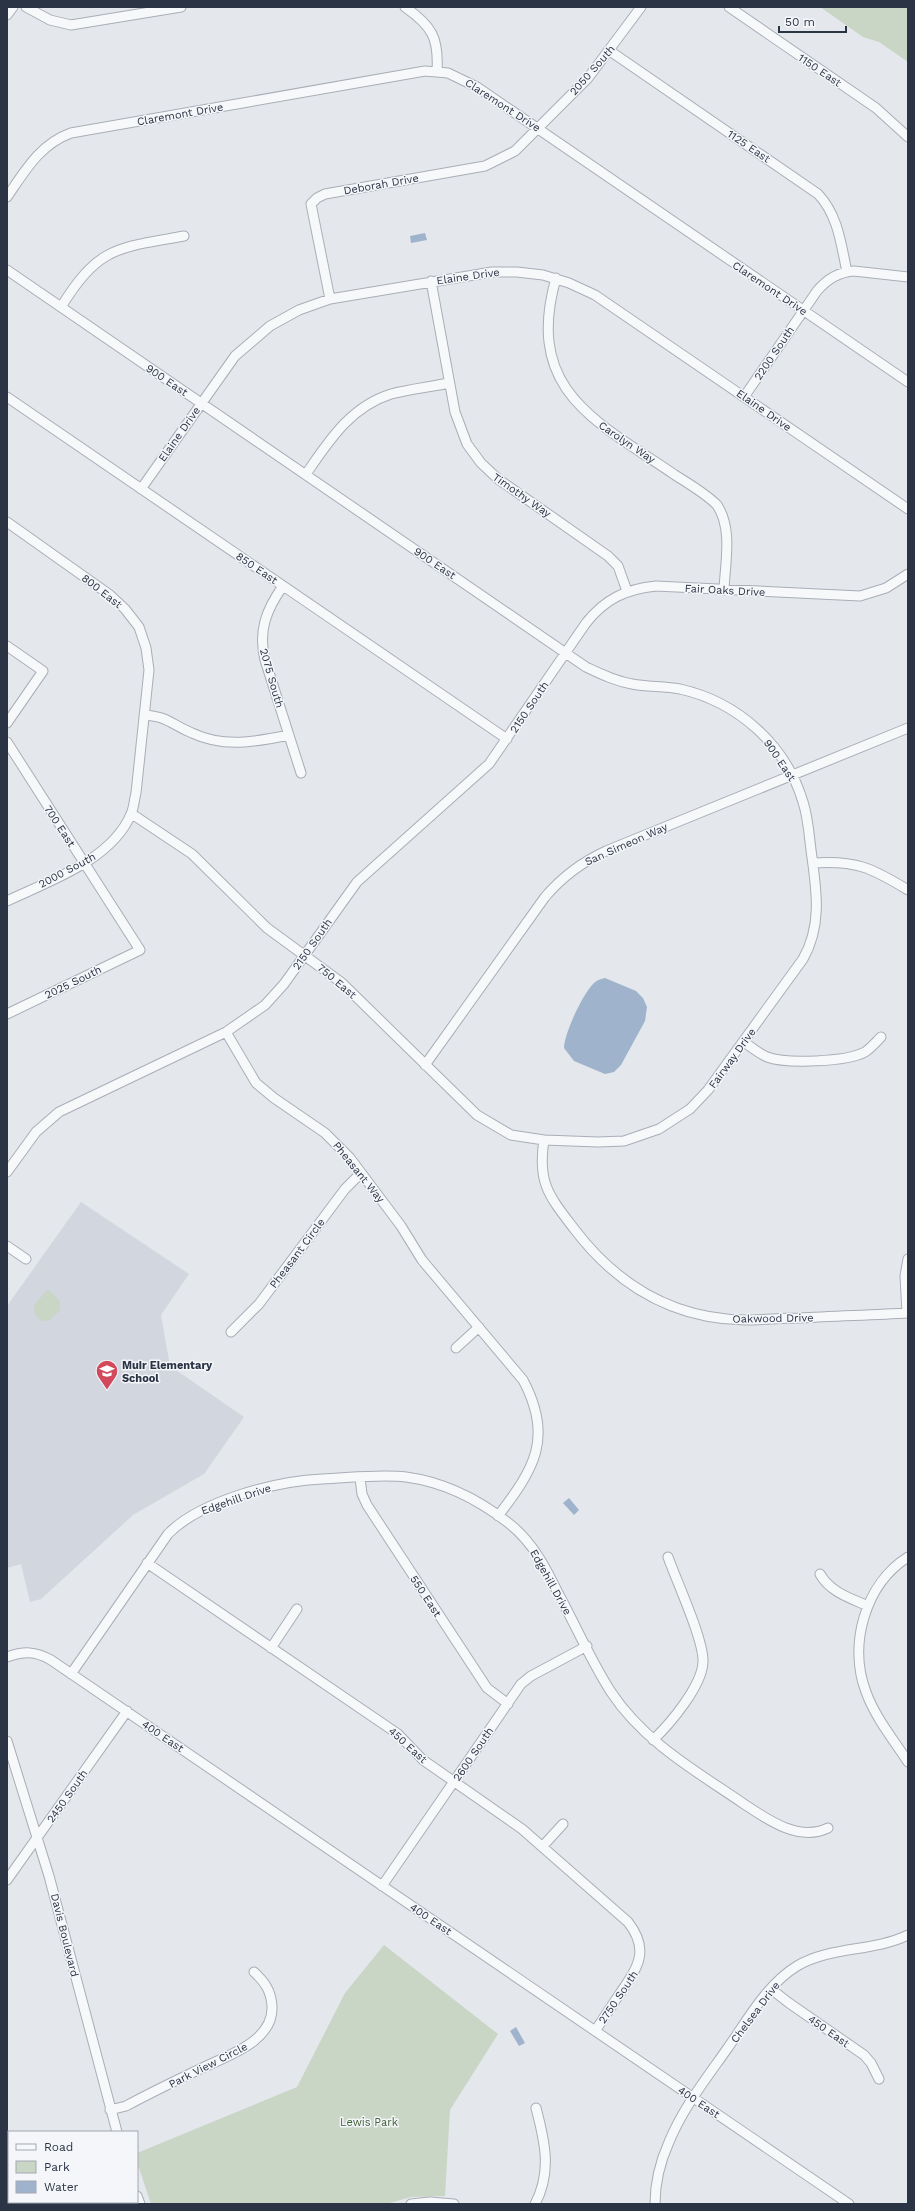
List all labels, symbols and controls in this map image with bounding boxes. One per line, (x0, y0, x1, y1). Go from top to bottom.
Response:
scale bar (779, 8, 846, 34)
text: 50 m (785, 15, 815, 29)
street label: 2050 South (567, 43, 618, 98)
street label: 1150 East (796, 51, 844, 90)
street label: Claremont Drive (463, 76, 543, 135)
street label: Claremont Drive (136, 101, 224, 128)
street label: 1125 East (725, 127, 773, 166)
street label: Deborah Drive (342, 171, 420, 198)
street label: Claremont Drive (730, 259, 810, 318)
street label: Elaine Drive (436, 266, 501, 287)
street label: 2200 South (752, 324, 797, 383)
street label: 900 East (143, 362, 191, 399)
street label: Elaine Drive (734, 387, 794, 434)
street label: Elaine Drive (156, 404, 203, 464)
street label: Carolyn Way (596, 419, 658, 466)
street label: Timothy Way (490, 471, 554, 520)
street label: 900 East (411, 545, 459, 582)
street label: 850 East (233, 550, 280, 587)
street label: 800 East (79, 572, 125, 611)
street label: Fair Oaks Drive (684, 582, 766, 599)
street label: 2075 South (257, 647, 286, 709)
street label: 2150 South (507, 679, 551, 736)
street label: 900 East (761, 737, 799, 784)
street label: 700 East (41, 803, 78, 850)
street label: San Simeon Way (583, 820, 670, 869)
street label: 2000 South (37, 850, 98, 891)
street label: 2150 South (290, 916, 335, 972)
street label: 750 East (315, 961, 359, 1002)
street label: 2025 South (43, 963, 104, 1002)
street label: Fairway Drive (706, 1026, 759, 1091)
street label: Pheasant Way (330, 1139, 387, 1206)
street label: Pheasant Circle (267, 1216, 328, 1291)
street label: Oakwood Drive (732, 1311, 814, 1326)
school or university icon: Muir Elementary School (94, 1358, 120, 1391)
place label: Muir Elementary School (122, 1359, 213, 1385)
street label: Edgehill Drive (199, 1481, 273, 1518)
street label: Edgehill Drive (527, 1547, 574, 1617)
street label: 550 East (407, 1573, 444, 1620)
street label: 400 East (139, 1718, 186, 1755)
street label: 450 East (386, 1725, 430, 1766)
street label: 2600 South (451, 1725, 496, 1784)
street label: 2450 South (44, 1767, 90, 1825)
street label: Davis Boulevard (48, 1892, 81, 1978)
street label: 400 East (407, 1901, 454, 1938)
street label: 2750 South (596, 1968, 641, 2026)
street label: Chelsea Drive (728, 1979, 783, 2045)
street label: 450 East (806, 2012, 852, 2051)
street label: Park View Circle (167, 2040, 250, 2091)
street label: 400 East (675, 2084, 722, 2121)
park label: Lewis Park (340, 2116, 398, 2129)
legend (8, 2131, 138, 2203)
text: Road (44, 2140, 73, 2154)
text: Park (44, 2160, 70, 2174)
text: Water (44, 2180, 79, 2194)

